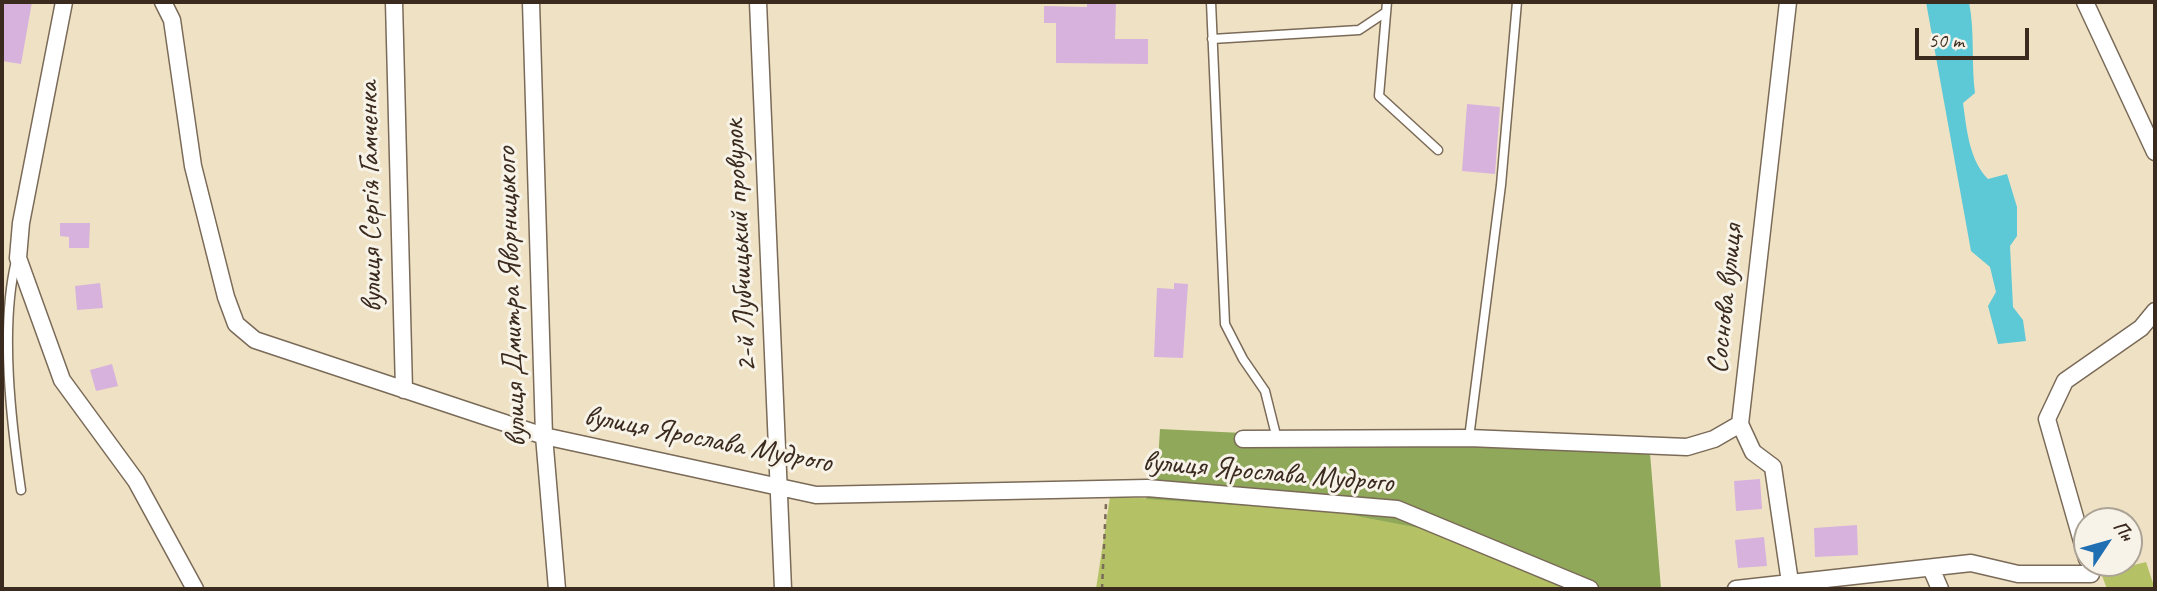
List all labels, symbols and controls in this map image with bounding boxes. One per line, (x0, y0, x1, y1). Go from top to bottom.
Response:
scale bar (1919, 14, 2033, 58)
text: 50 m (1928, 27, 1964, 53)
street label: вулиця Сергія Гамченка (351, 81, 391, 313)
street label: 2-й Лубчицький провулок (716, 119, 766, 373)
street label: вулиця Дмитра Яворницького (489, 146, 535, 448)
street label: Соснова вулиця (1700, 223, 1752, 375)
street label: вулиця Ярослава Мудрого (581, 398, 835, 482)
street label: вулиця Ярослава Мудрого (1141, 444, 1395, 502)
north arrow (2073, 507, 2143, 577)
text: Пн (2108, 516, 2139, 546)

